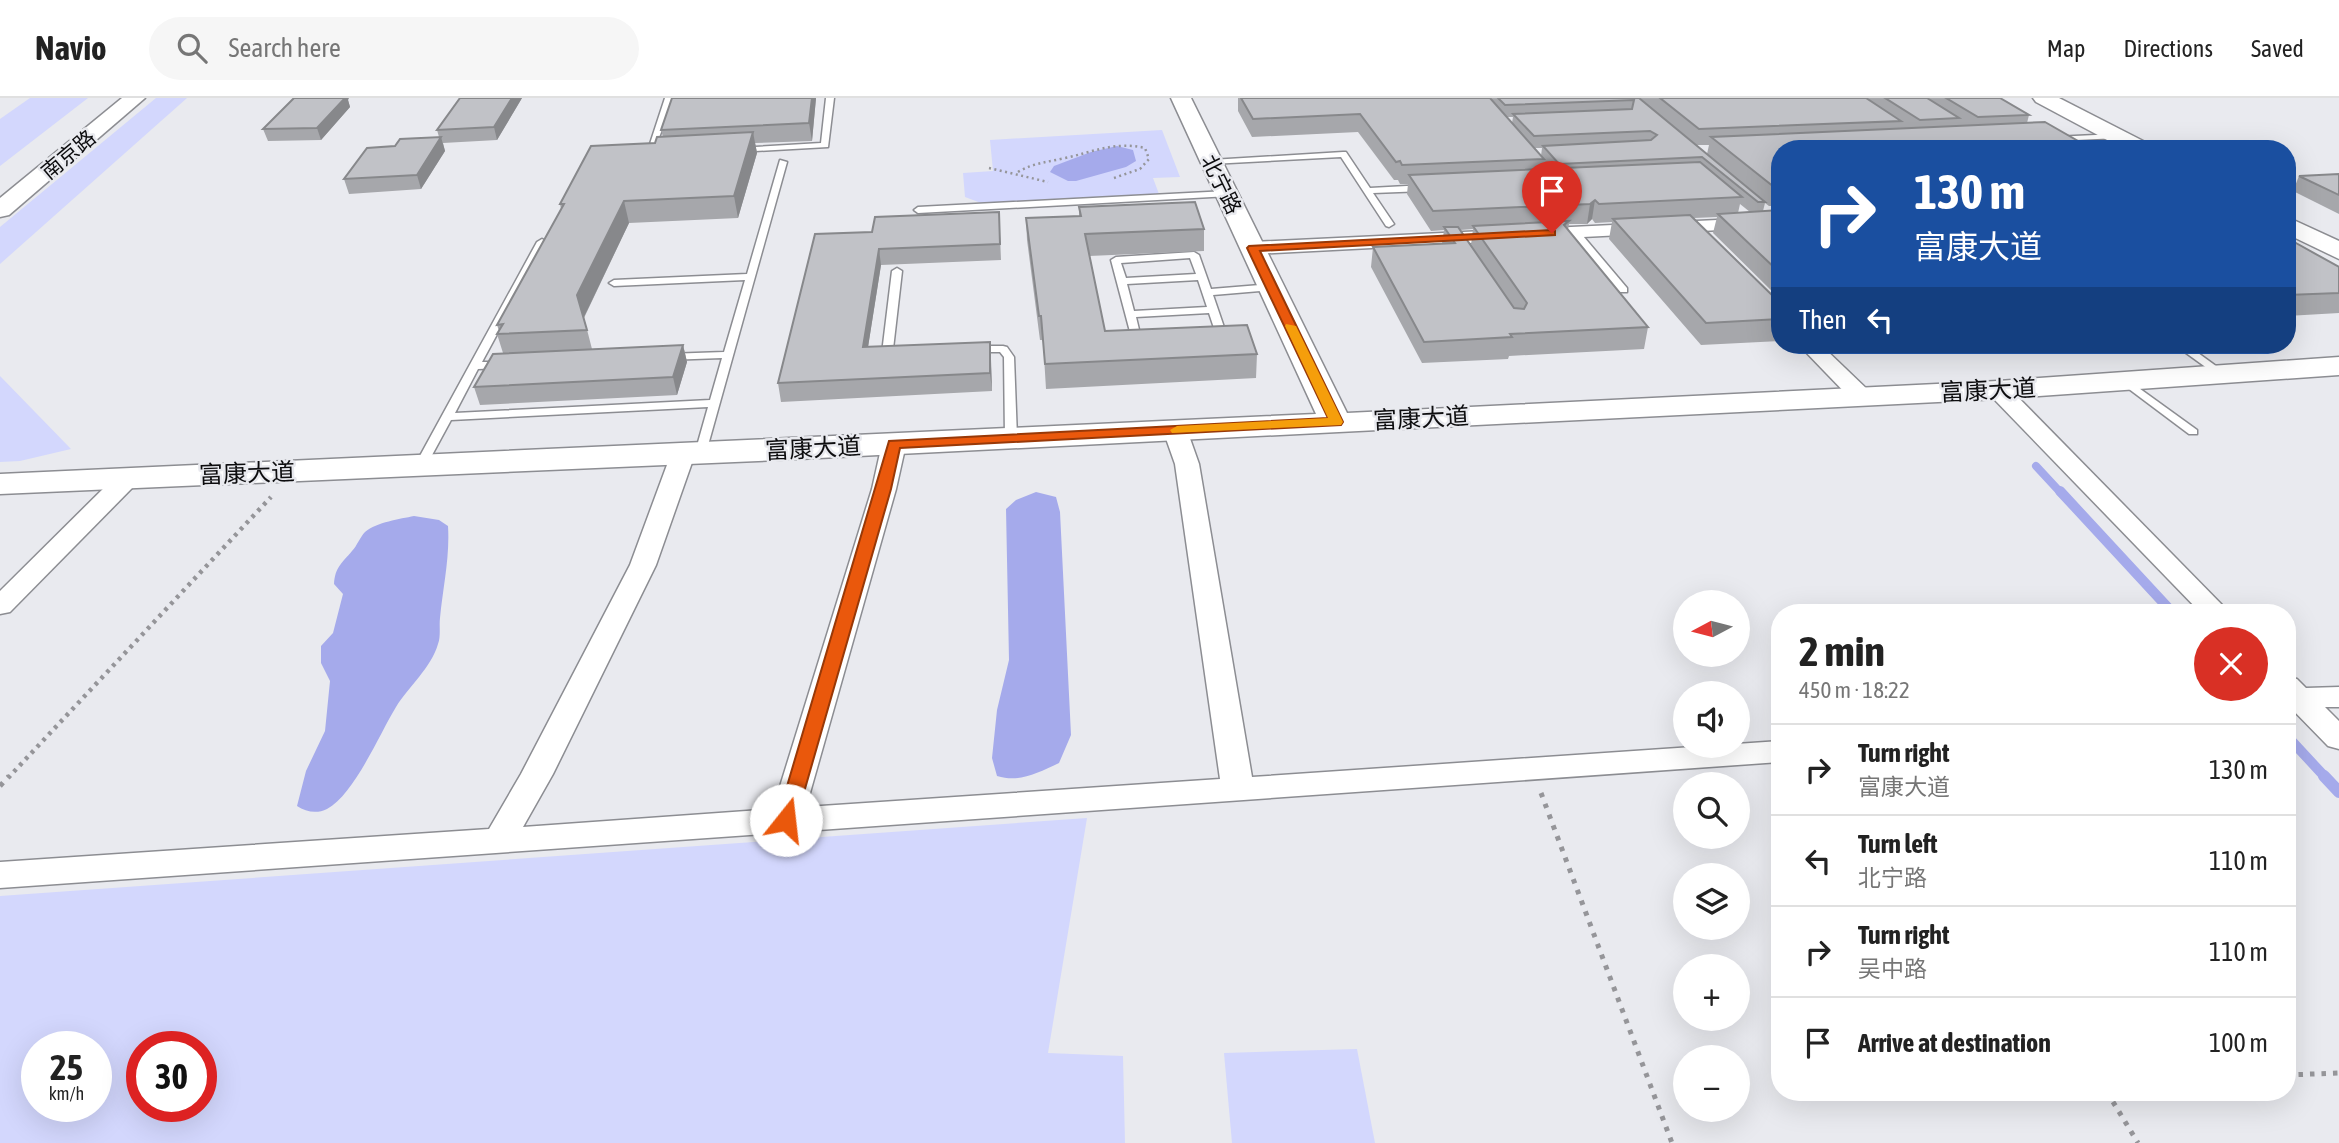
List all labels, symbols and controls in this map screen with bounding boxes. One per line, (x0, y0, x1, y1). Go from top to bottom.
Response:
search box (149, 17, 639, 80)
text: Navio (35, 29, 107, 67)
icon: search (173, 29, 211, 67)
text: Search here (229, 33, 341, 63)
text: Map (2047, 35, 2085, 62)
text: Directions (2123, 35, 2213, 62)
text: Saved (2251, 35, 2304, 62)
street label: 南京路 (36, 125, 100, 183)
street label: 北宁路 (1197, 150, 1247, 218)
pin (1522, 161, 1582, 233)
text: 130 m (1914, 163, 2025, 219)
icon: right (1799, 168, 1890, 259)
icon: arrive (1533, 172, 1571, 210)
text: 富康大道 (1914, 228, 2042, 265)
icon: left (1861, 301, 1899, 339)
text: Then (1799, 305, 1847, 335)
street label: 富康大道 (1939, 374, 2037, 406)
street label: 富康大道 (1372, 402, 1470, 434)
street label: 富康大道 (764, 432, 862, 464)
street label: 富康大道 (199, 458, 295, 488)
north arrow (1673, 590, 1750, 667)
map controls (1673, 590, 1750, 1122)
text: 2 min (1799, 627, 1885, 675)
button: close (2194, 627, 2268, 701)
text: 450 m · 18:22 (1799, 677, 1910, 703)
button: sound (1673, 681, 1750, 758)
text: Turn right (1858, 738, 1949, 768)
icon: right (1799, 751, 1837, 789)
text: 130 m (2209, 755, 2268, 785)
button: search (1673, 772, 1750, 849)
text: 富康大道 (1858, 774, 1950, 800)
position arrow (749, 783, 823, 857)
text: Turn left (1858, 829, 1938, 859)
icon: left (1799, 842, 1837, 880)
text: 110 m (2209, 846, 2268, 876)
button: layers (1673, 863, 1750, 940)
text: 北宁路 (1858, 865, 1927, 891)
text: Turn right (1858, 920, 1949, 950)
icon: right (1799, 933, 1837, 971)
text: 110 m (2209, 937, 2268, 967)
button: + (1673, 954, 1750, 1031)
text: 吴中路 (1858, 956, 1927, 982)
icon: arrive (1799, 1024, 1837, 1062)
text: Arrive at destination (1858, 1028, 2051, 1058)
text: 100 m (2209, 1028, 2268, 1058)
speed limit sign: 30 (126, 1031, 217, 1122)
button: − (1673, 1045, 1750, 1122)
text: 25 (50, 1047, 83, 1087)
text: km/h (49, 1083, 84, 1104)

